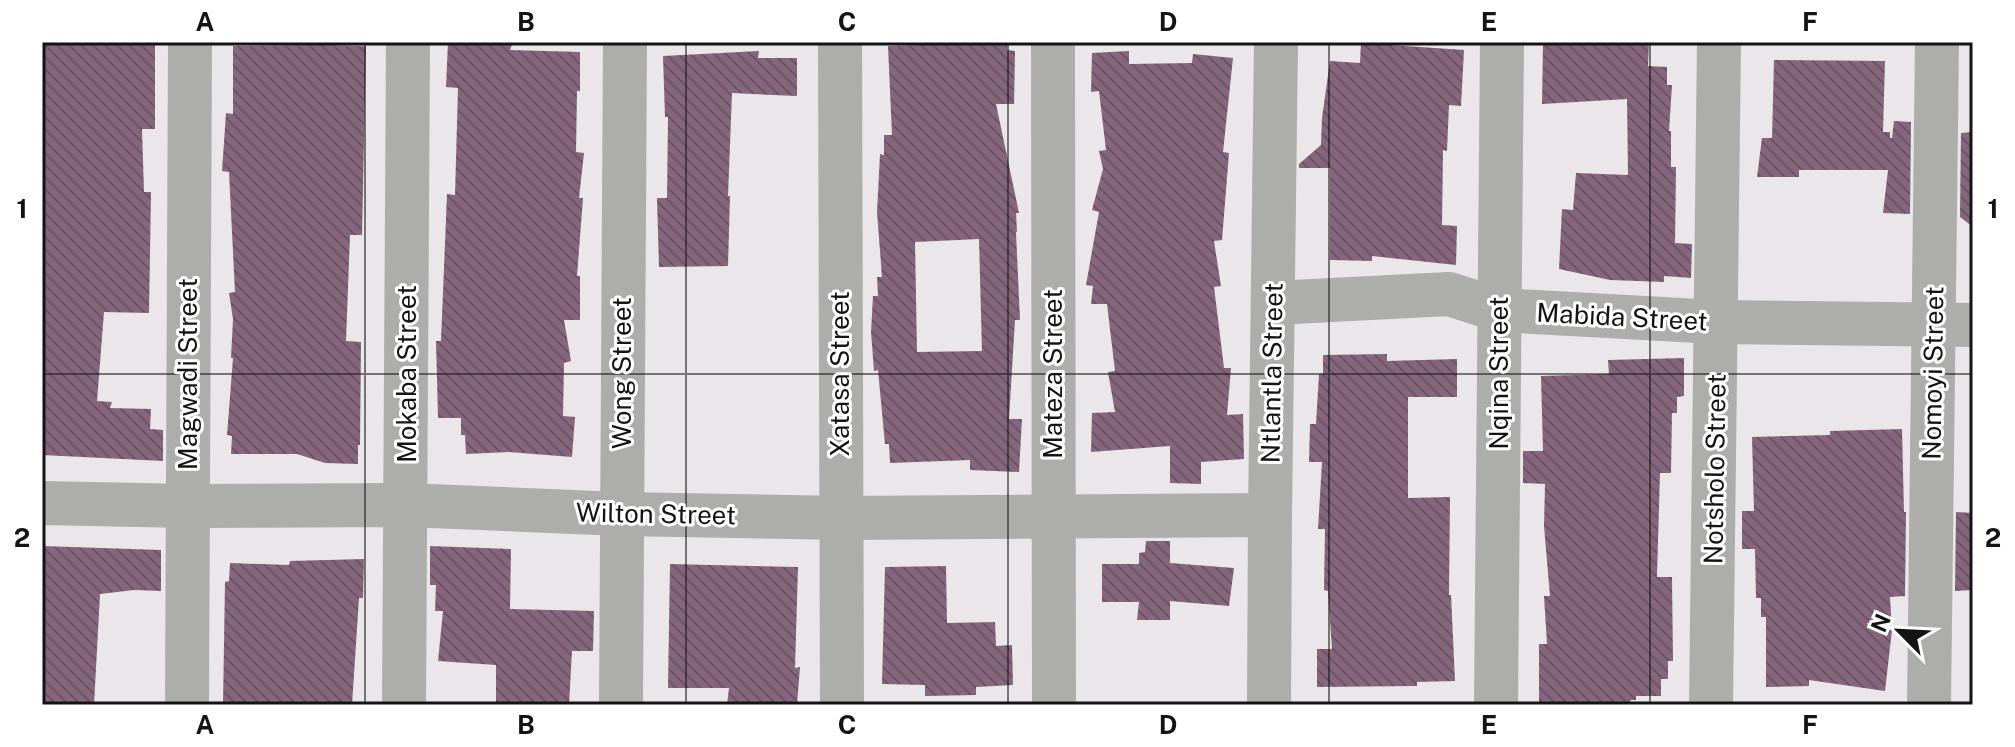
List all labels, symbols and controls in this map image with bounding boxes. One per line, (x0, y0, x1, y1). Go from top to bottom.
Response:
text: A (196, 6, 215, 37)
text: B (517, 6, 535, 37)
text: C (838, 6, 856, 37)
text: D (1159, 6, 1177, 37)
text: E (1481, 6, 1497, 37)
text: F (1802, 6, 1818, 37)
text: 1 (16, 193, 28, 224)
text: 1 (1987, 193, 1999, 224)
street label: Magwadi Street (172, 278, 203, 470)
street label: Ntlantla Street (1254, 282, 1289, 464)
street label: Mokaba Street (391, 285, 422, 463)
street label: Nomoyi Street (1915, 286, 1950, 460)
street label: Mateza Street (1037, 289, 1068, 459)
street label: Xatasa Street (824, 291, 855, 457)
street label: Nqina Street (1483, 296, 1514, 450)
street label: Wong Street (606, 297, 637, 449)
street label: Mabida Street (1536, 297, 1708, 336)
street label: Notsholo Street (1697, 374, 1732, 564)
street label: Wilton Street (576, 497, 736, 530)
text: 2 (14, 522, 30, 553)
text: 2 (1985, 522, 2001, 553)
north arrow (1859, 591, 1939, 671)
text: N (1865, 610, 1896, 636)
text: A (196, 709, 215, 740)
text: B (517, 709, 535, 740)
text: C (838, 709, 856, 740)
text: D (1159, 709, 1177, 740)
text: E (1481, 709, 1497, 740)
text: F (1802, 709, 1818, 740)

